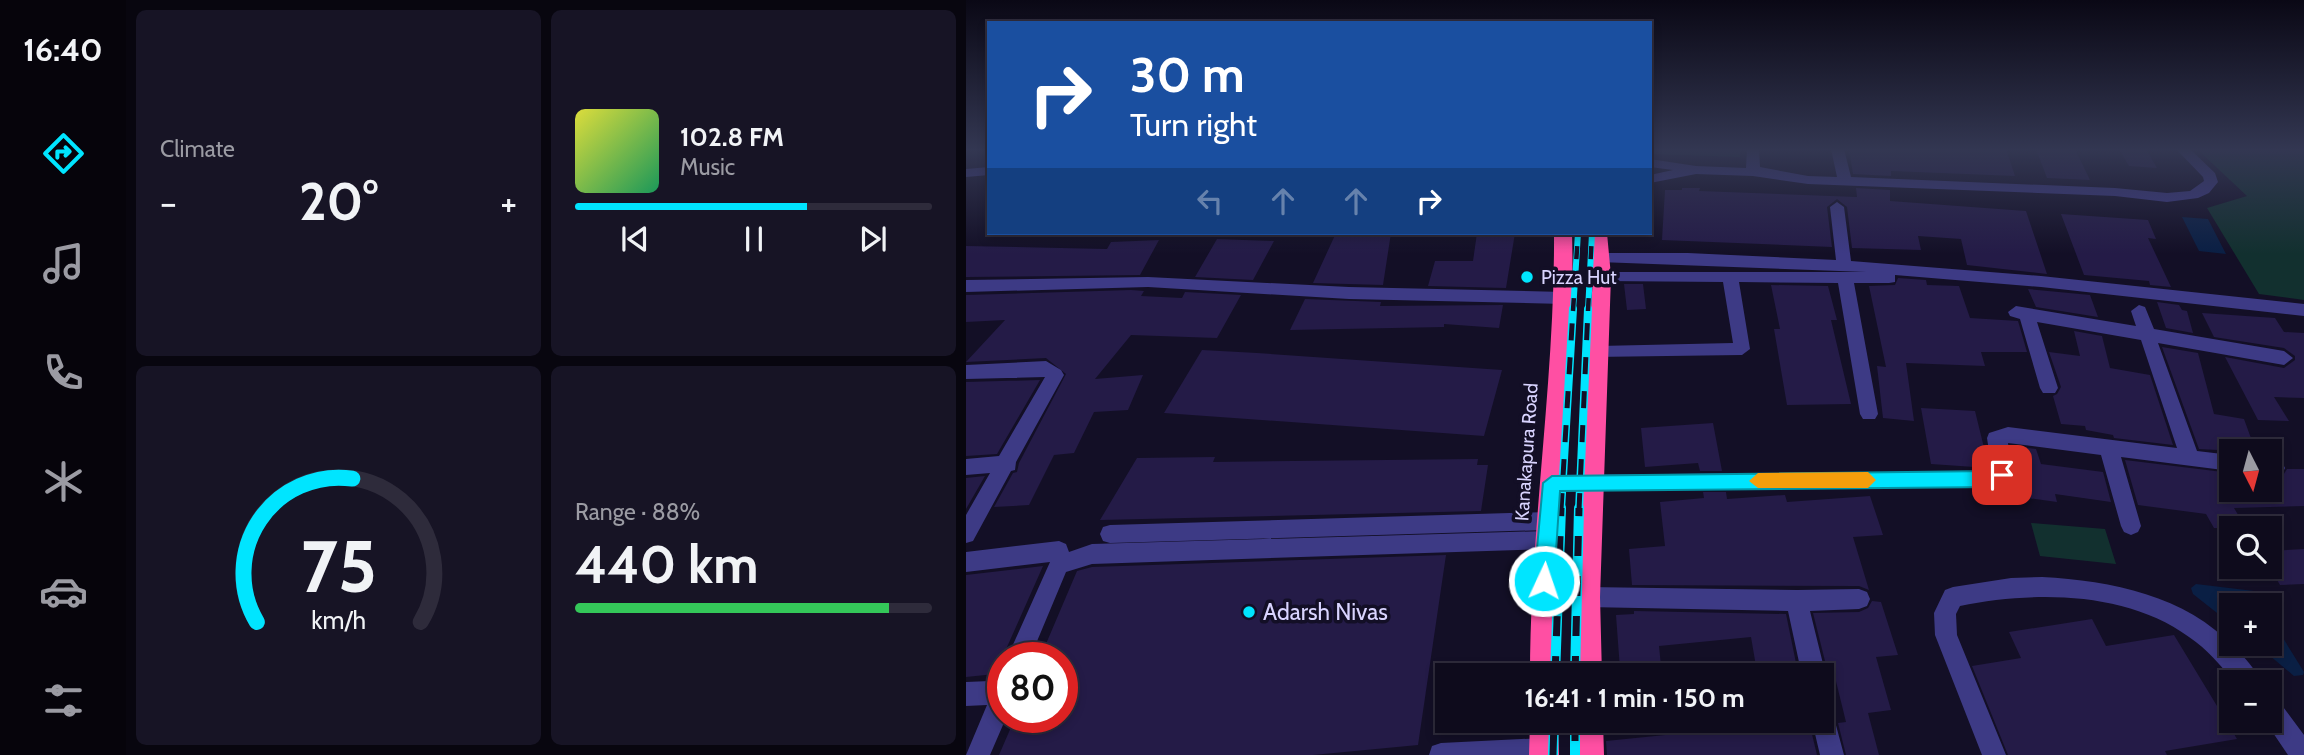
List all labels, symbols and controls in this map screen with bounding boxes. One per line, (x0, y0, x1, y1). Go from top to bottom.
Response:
text: 16:40 (23, 30, 103, 69)
text: 30 m (1130, 45, 1245, 104)
icon: right (1015, 49, 1106, 140)
text: Turn right (1130, 105, 1257, 144)
text: 102.8 FM (680, 121, 784, 153)
icon: directions (39, 129, 88, 178)
text: Climate (160, 135, 235, 163)
text: Music (680, 153, 735, 181)
text: 20° (299, 170, 378, 233)
text: − (160, 179, 177, 226)
text: + (500, 179, 517, 226)
icon: left (1191, 182, 1229, 220)
icon: ahead (1264, 182, 1302, 220)
icon: ahead (1337, 182, 1375, 220)
icon: right (1410, 182, 1448, 220)
icon: previous (616, 220, 654, 258)
icon: pause (735, 220, 773, 258)
icon: next (854, 220, 892, 258)
icon: music (39, 239, 88, 288)
place label: Pizza Hut (1541, 266, 1617, 289)
marker: Pizza Hut (1519, 269, 1535, 285)
icon: phone (39, 348, 88, 397)
street label: Kanakapura Road (1510, 382, 1543, 522)
north arrow (2219, 439, 2282, 502)
map controls (2219, 439, 2282, 733)
pin (1972, 445, 2032, 505)
icon: arrive (1983, 456, 2021, 494)
icon: climate (39, 457, 88, 506)
text: Range · 88% (575, 498, 700, 526)
button: search (2219, 516, 2282, 579)
text: 75 (300, 522, 377, 610)
text: 440 km (575, 533, 758, 596)
position arrow (1507, 544, 1581, 618)
icon: car (39, 567, 88, 616)
button: + (2219, 593, 2282, 656)
place label: Adarsh Nivas (1263, 598, 1388, 626)
text: km/h (311, 604, 366, 634)
marker: Adarsh Nivas (1241, 604, 1257, 620)
speed limit sign: 80 (987, 642, 1078, 733)
button: − (2219, 670, 2282, 733)
icon: filters (39, 676, 88, 725)
text: 16:41 · 1 min · 150 m (1525, 682, 1744, 714)

